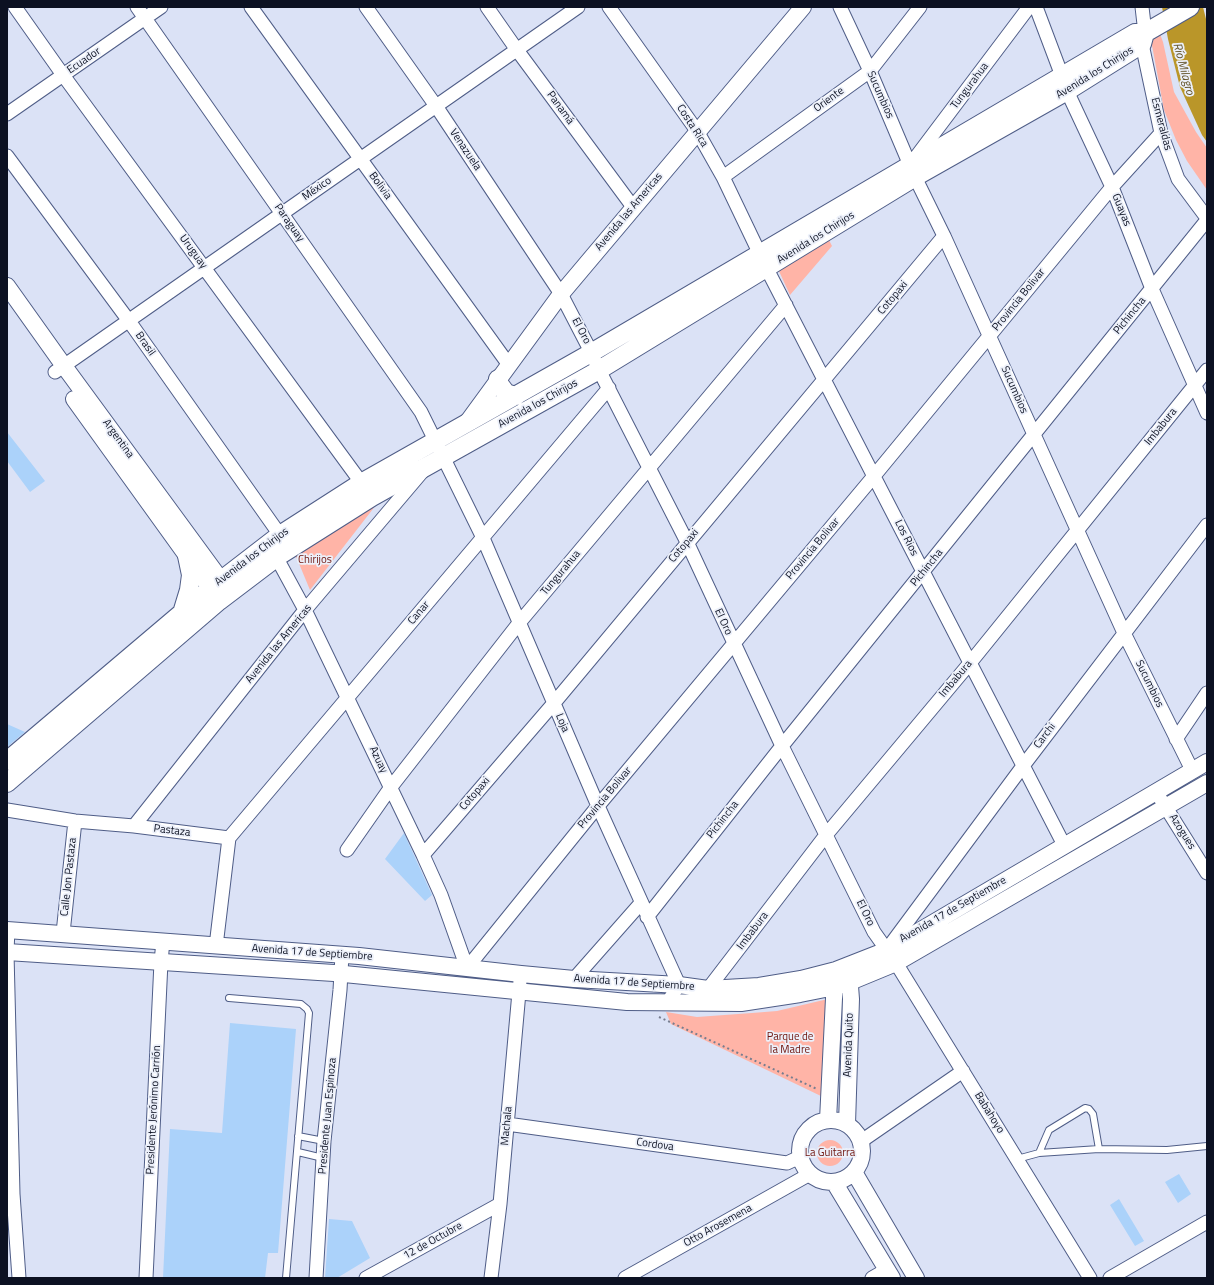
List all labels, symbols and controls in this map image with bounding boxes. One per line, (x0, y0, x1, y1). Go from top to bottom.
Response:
water label: Río Milagro (1169, 41, 1197, 97)
street label: Avenida los Chirijos (1054, 44, 1136, 102)
street label: Ecuador (65, 45, 103, 77)
street label: Tungurahua (948, 60, 992, 112)
street label: Sucumbios (864, 69, 896, 121)
street label: Oriente (811, 85, 847, 115)
street label: Panamá (543, 89, 577, 127)
street label: Esmeraldas (1148, 96, 1174, 152)
street label: Costa Rica (673, 102, 711, 150)
street label: Venazuela (446, 127, 484, 173)
street label: Bolivia (366, 170, 394, 202)
street label: Avenida las Americas (593, 170, 665, 254)
street label: México (300, 174, 334, 204)
street label: Guayas (1109, 192, 1133, 228)
street label: Paraguay (271, 201, 307, 245)
street label: Avenida los Chirijos (775, 209, 857, 267)
street label: Uruguay (176, 232, 210, 272)
street label: Provincia Bolivar (990, 266, 1048, 334)
street label: Cotopaxi (875, 278, 911, 318)
street label: Pichincha (1111, 295, 1149, 337)
street label: El Oro (569, 316, 593, 346)
street label: Brasil (132, 330, 158, 358)
street label: Sucumbios (998, 364, 1030, 416)
street label: Avenida los Chirijos (496, 377, 580, 431)
street label: Imbabura (1142, 406, 1180, 448)
street label: Argentina (99, 417, 137, 461)
street label: Provincia Bolivar (783, 515, 843, 583)
street label: Los Rios (891, 518, 921, 558)
street label: Avenida los Chirijos (213, 525, 291, 589)
street label: Cotopaxi (666, 526, 702, 566)
street label: Pichincha (908, 547, 946, 589)
street label: Tungurahua (538, 548, 584, 598)
park label: Chirijos (298, 553, 332, 567)
street label: Canar (405, 599, 433, 627)
street label: Avenida las Americas (243, 602, 315, 686)
street label: El Oro (711, 607, 735, 637)
street label: Imbabura (937, 658, 975, 700)
street label: Sucumbios (1132, 658, 1166, 710)
street label: Loja (552, 712, 572, 734)
street label: Carchi (1031, 721, 1059, 751)
street label: Azuay (366, 744, 390, 776)
street label: Provincia Bolivar (575, 764, 635, 832)
street label: Cotopaxi (457, 775, 493, 813)
street label: Pichincha (704, 799, 742, 841)
street label: Azogues (1166, 812, 1198, 852)
street label: Pastaza (153, 822, 191, 840)
street label: Calle Jon Pastaza (58, 837, 80, 917)
street label: Avenida 17 de Septiembre (897, 874, 1009, 946)
street label: El Oro (853, 898, 877, 928)
street label: Imbabura (734, 909, 772, 953)
street label: Avenida 17 de Septiembre (251, 942, 373, 964)
street label: Avenida 17 de Septiembre (573, 972, 695, 994)
street label: Avenida Quito (841, 1013, 857, 1077)
park label: Parque de la Madre (767, 1030, 813, 1056)
street label: Presidente Jerónimo Carrión (144, 1045, 164, 1175)
street label: Presidente Juan Espinoza (316, 1057, 340, 1175)
street label: Babahoyo (971, 1090, 1007, 1136)
street label: Machala (499, 1106, 515, 1146)
street label: Cordova (635, 1136, 675, 1154)
park label: La Guitarra (805, 1146, 855, 1160)
street label: Otto Arosemena (682, 1202, 754, 1250)
street label: 12 de Octubre (401, 1219, 465, 1263)

